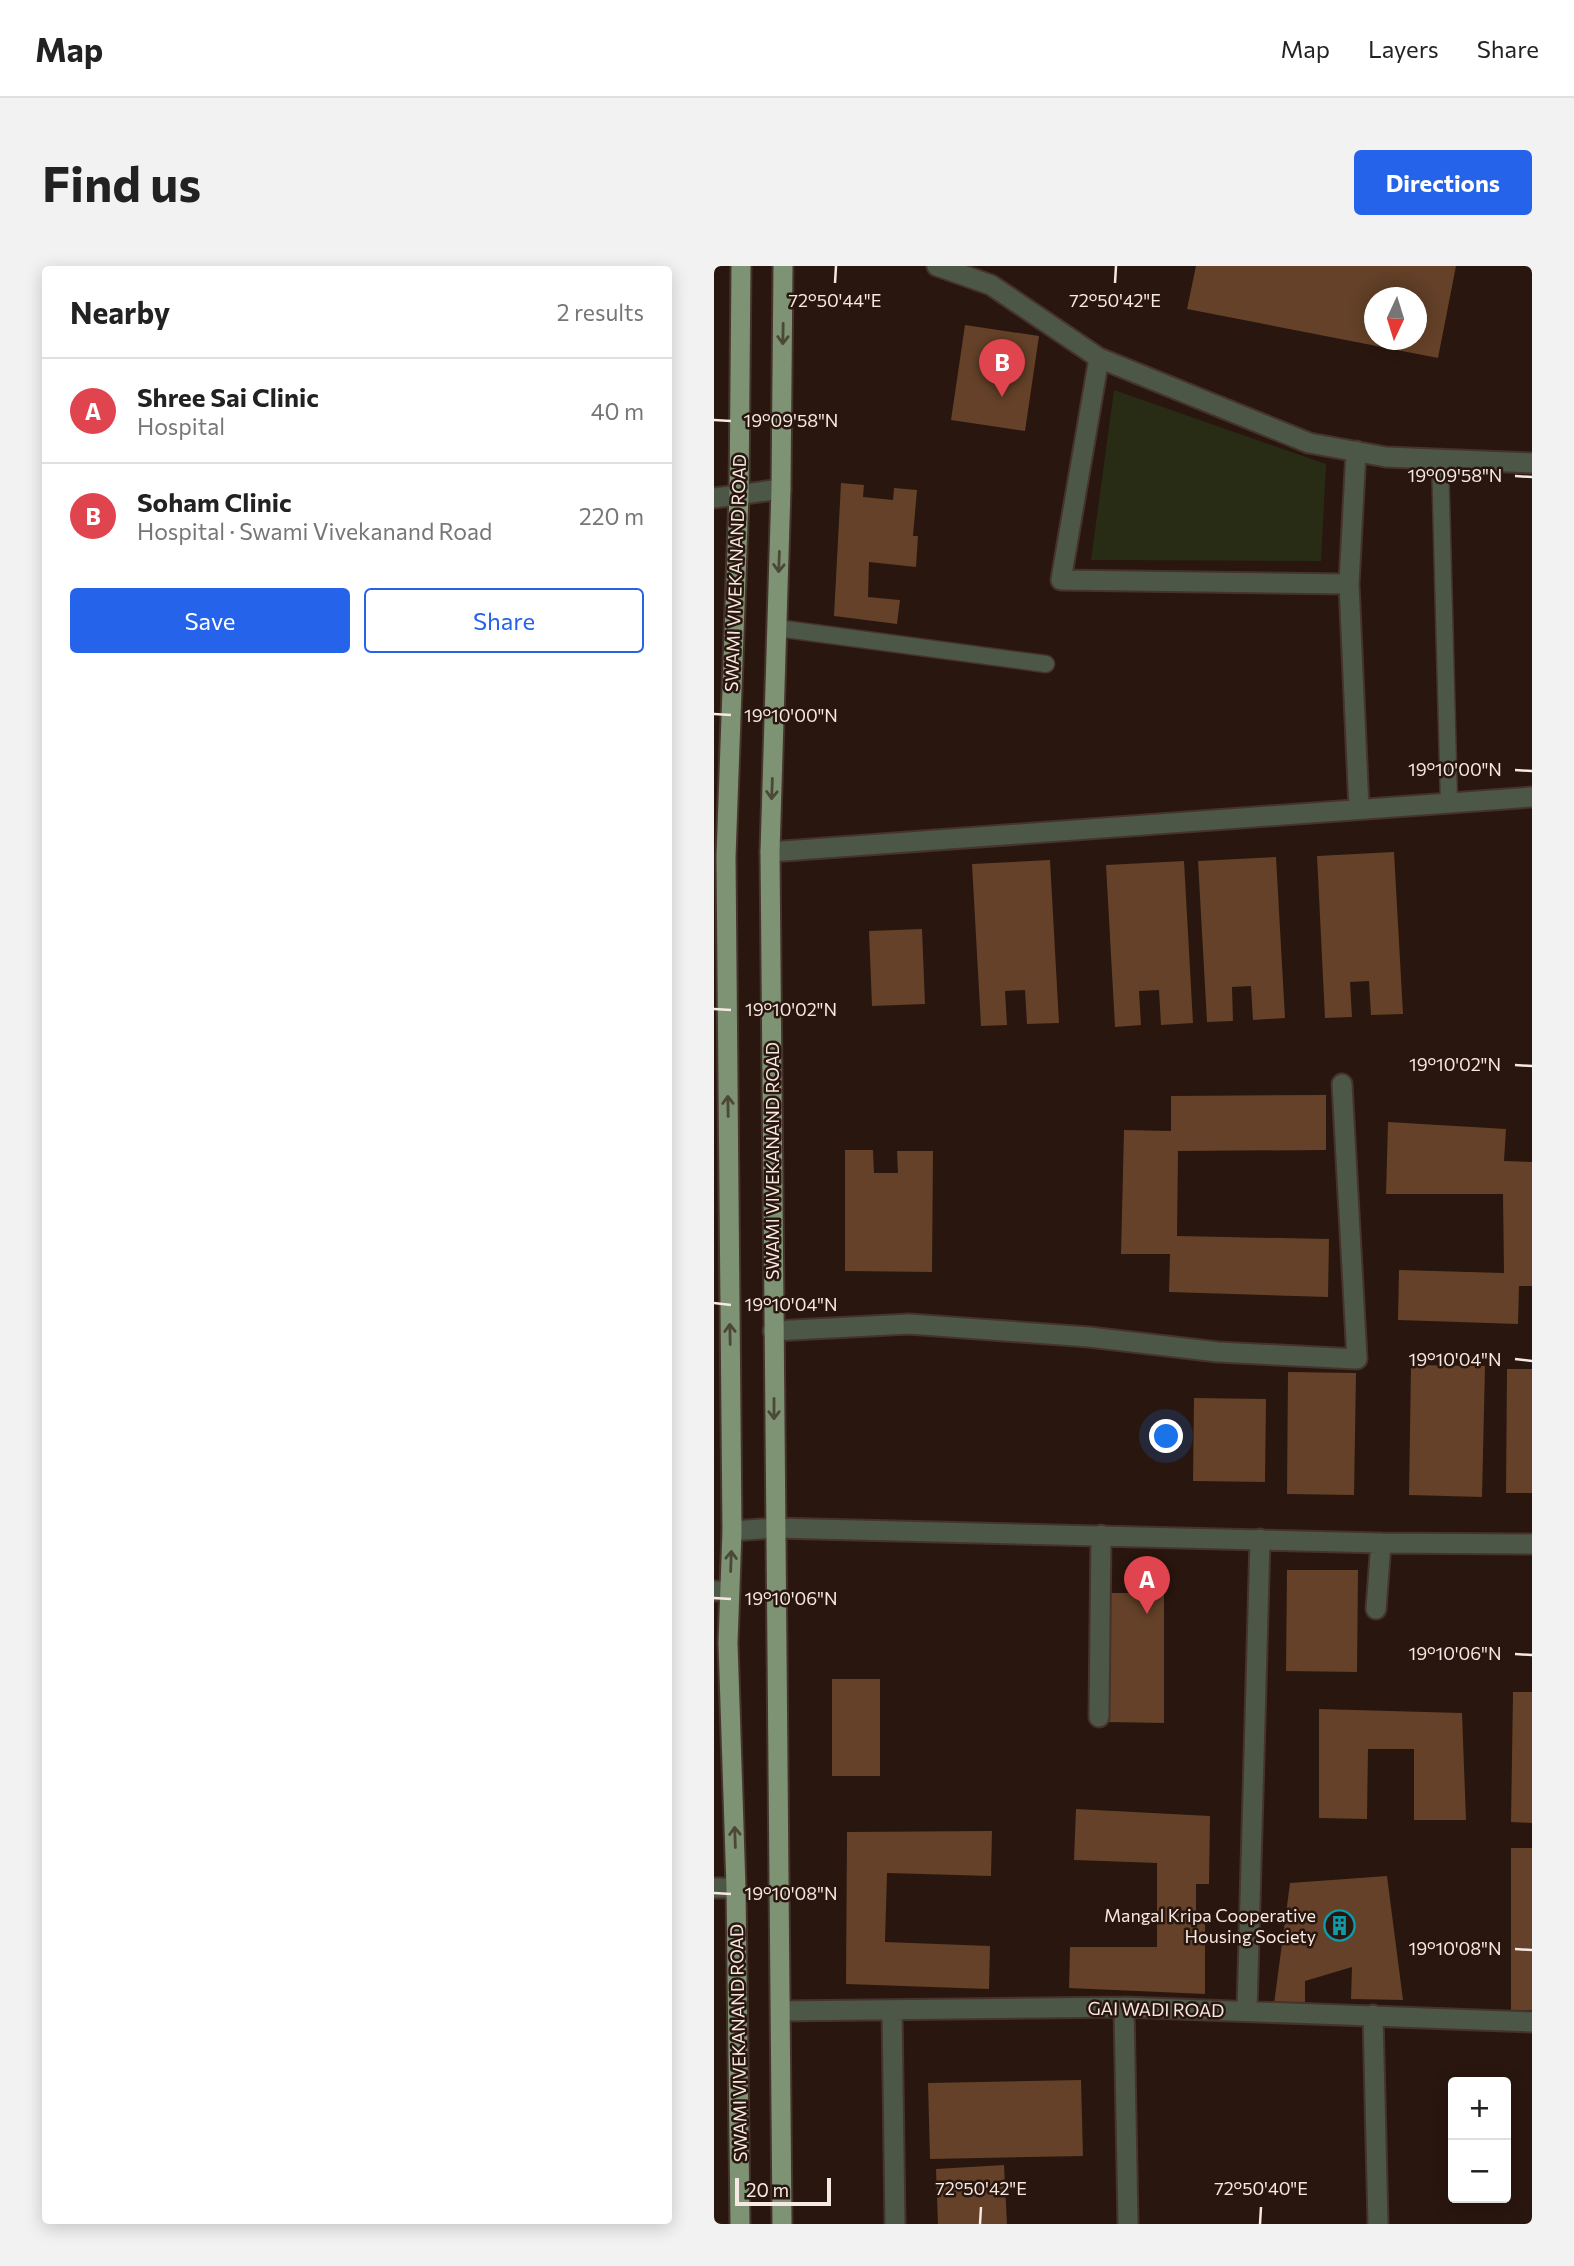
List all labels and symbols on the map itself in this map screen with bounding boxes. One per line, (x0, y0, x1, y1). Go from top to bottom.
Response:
north arrow (1364, 287, 1427, 350)
text: 72°50'44"E (789, 289, 881, 311)
text: 72°50'42"E (1069, 289, 1161, 311)
one-way arrow (776, 322, 790, 345)
pin: B (979, 339, 1025, 397)
text: 19°09'58"N (744, 409, 838, 431)
street label: SWAMI VIVEKANAND ROAD (720, 454, 750, 692)
text: 19°09'58"N (1408, 464, 1502, 486)
one-way arrow (772, 550, 786, 573)
text: 19°10'00"N (744, 704, 838, 726)
text: 19°10'00"N (1408, 758, 1502, 780)
one-way arrow (765, 777, 778, 800)
text: 19°10'02"N (745, 998, 837, 1020)
street label: SWAMI VIVEKANAND ROAD (761, 1042, 783, 1280)
text: 19°10'02"N (1409, 1053, 1501, 1075)
one-way arrow (721, 1095, 735, 1118)
text: 19°10'04"N (745, 1293, 837, 1315)
one-way arrow (723, 1322, 737, 1345)
text: 19°10'04"N (1409, 1348, 1501, 1370)
one-way arrow (767, 1397, 781, 1420)
your location (1149, 1419, 1183, 1453)
one-way arrow (725, 1550, 738, 1573)
pin: A (1124, 1556, 1170, 1614)
text: 19°10'06"N (744, 1587, 838, 1609)
text: 19°10'06"N (1408, 1642, 1502, 1664)
one-way arrow (728, 1826, 741, 1849)
text: 19°10'08"N (744, 1882, 838, 1904)
place label: Mangal Kripa Cooperative Housing Society (1104, 1904, 1316, 1947)
building icon: Mangal Kripa Cooperative Housing Society (1322, 1908, 1356, 1942)
street label: SWAMI VIVEKANAND ROAD (725, 1924, 751, 2162)
text: 19°10'08"N (1408, 1937, 1502, 1959)
street label: GAI WADI ROAD (1087, 1997, 1225, 2021)
scale bar (735, 2175, 831, 2207)
text: 72°50'42"E (935, 2177, 1027, 2199)
text: 72°50'40"E (1214, 2177, 1308, 2199)

